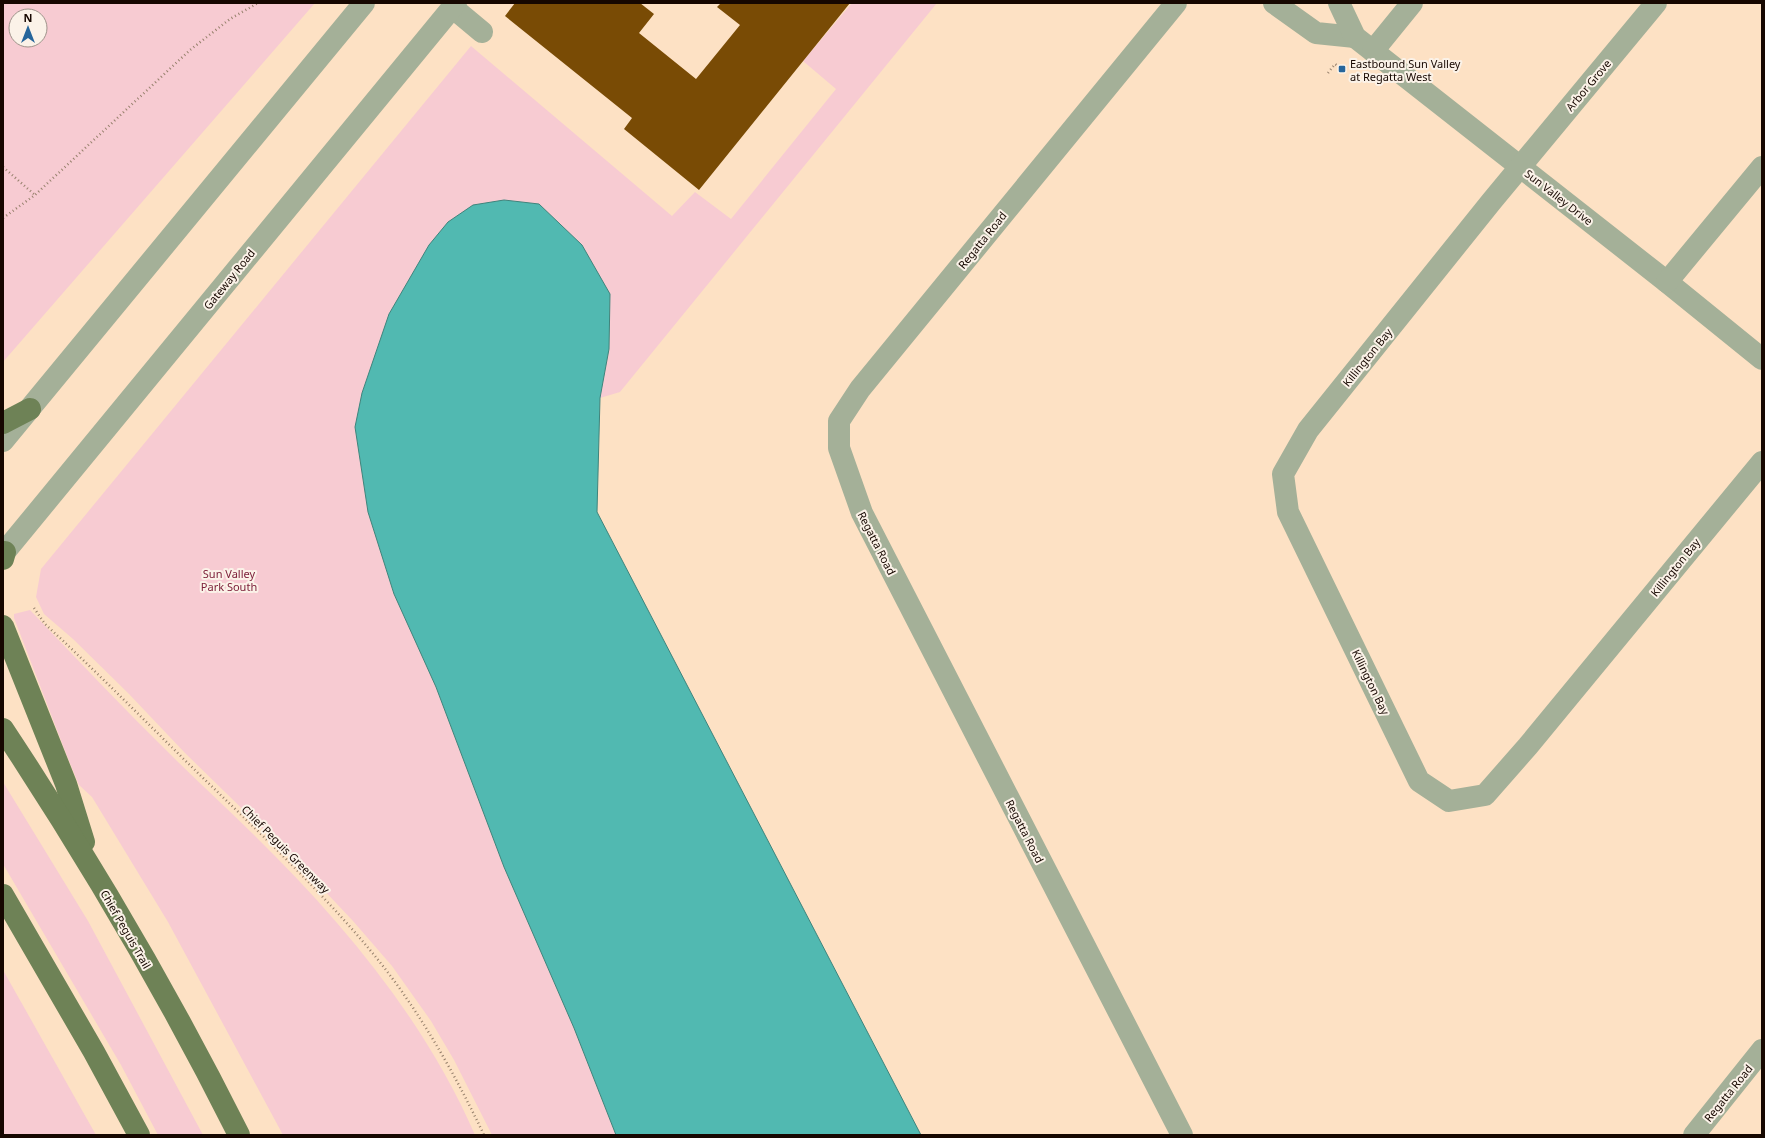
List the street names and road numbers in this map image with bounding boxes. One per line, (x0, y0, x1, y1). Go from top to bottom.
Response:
street label: Arbor Grove (1562, 56, 1614, 114)
street label: Sun Valley Drive (1522, 166, 1596, 228)
street label: Regatta Road (954, 208, 1010, 272)
street label: Gateway Road (200, 246, 258, 312)
street label: Killington Bay (1339, 324, 1395, 389)
street label: Regatta Road (855, 509, 899, 577)
street label: Killington Bay (1647, 534, 1703, 599)
street label: Killington Bay (1349, 647, 1393, 718)
street label: Regatta Road (1003, 797, 1047, 865)
street label: Chief Peguis Greenway (239, 802, 334, 897)
street label: Chief Peguis Trail (97, 887, 155, 971)
street label: Regatta Road (1700, 1061, 1756, 1125)

